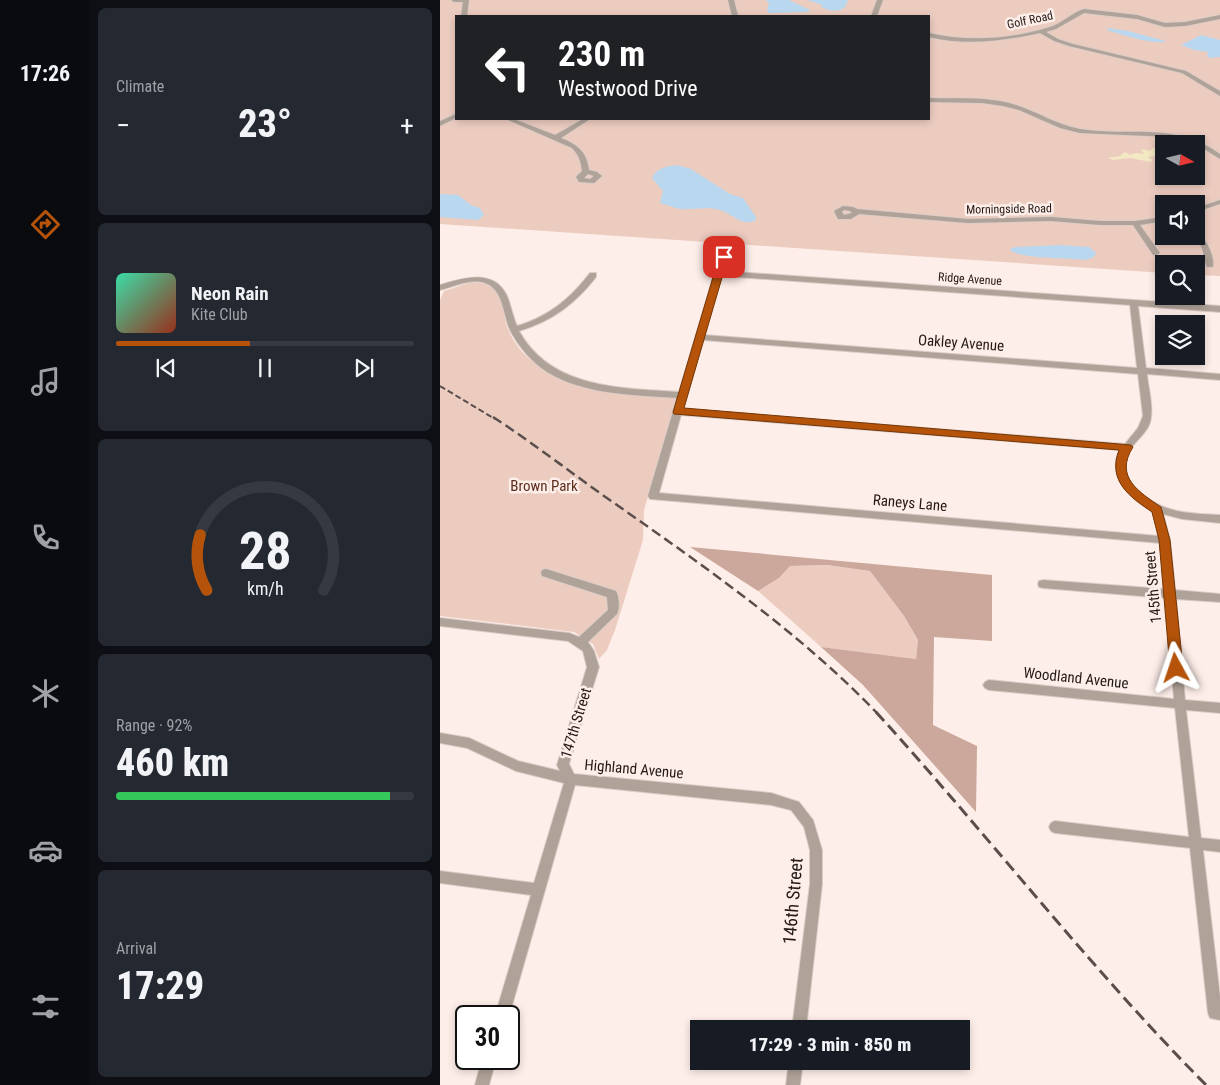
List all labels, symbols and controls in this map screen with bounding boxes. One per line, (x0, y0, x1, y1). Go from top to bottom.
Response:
street label: Golf Road (1006, 8, 1054, 32)
text: 230 m (558, 34, 645, 75)
icon: left (475, 35, 540, 100)
text: 17:26 (20, 61, 70, 86)
text: Westwood Drive (558, 76, 698, 101)
text: Climate (116, 77, 164, 96)
text: 23° (238, 102, 292, 146)
text: − (116, 109, 130, 142)
text: + (400, 109, 414, 142)
north arrow (1155, 135, 1205, 185)
map controls (1155, 135, 1205, 365)
button: sound (1155, 195, 1205, 245)
street label: Morningside Road (966, 201, 1052, 217)
icon: directions (28, 207, 63, 242)
pin (703, 236, 745, 278)
icon: arrive (710, 243, 738, 271)
button: search (1155, 255, 1205, 305)
street label: Ridge Avenue (938, 270, 1003, 288)
text: Neon Rain (191, 282, 269, 305)
text: Kite Club (191, 305, 248, 324)
button: layers (1155, 315, 1205, 365)
street label: Oakley Avenue (917, 331, 1005, 355)
icon: previous (152, 354, 180, 382)
icon: pause (251, 354, 279, 382)
icon: next (350, 354, 378, 382)
icon: music (28, 364, 63, 399)
park label: Brown Park (510, 477, 578, 495)
street label: Raneys Lane (872, 491, 948, 515)
icon: phone (28, 520, 63, 555)
text: 28 (239, 521, 291, 582)
street label: 145th Street (1141, 550, 1165, 624)
text: km/h (247, 578, 283, 599)
position arrow (1149, 641, 1201, 693)
street label: Woodland Avenue (1023, 664, 1129, 692)
icon: climate (28, 676, 63, 711)
street label: 147th Street (557, 686, 595, 760)
text: Range · 92% (116, 716, 192, 735)
text: 460 km (116, 741, 229, 785)
street label: Highland Avenue (584, 756, 684, 782)
icon: car (28, 833, 63, 868)
street label: 146th Street (778, 857, 807, 945)
text: Arrival (116, 939, 157, 958)
text: 17:29 (116, 964, 204, 1008)
icon: filters (28, 989, 63, 1024)
speed limit sign: 30 (455, 1005, 520, 1070)
text: 17:29 · 3 min · 850 m (749, 1033, 911, 1056)

